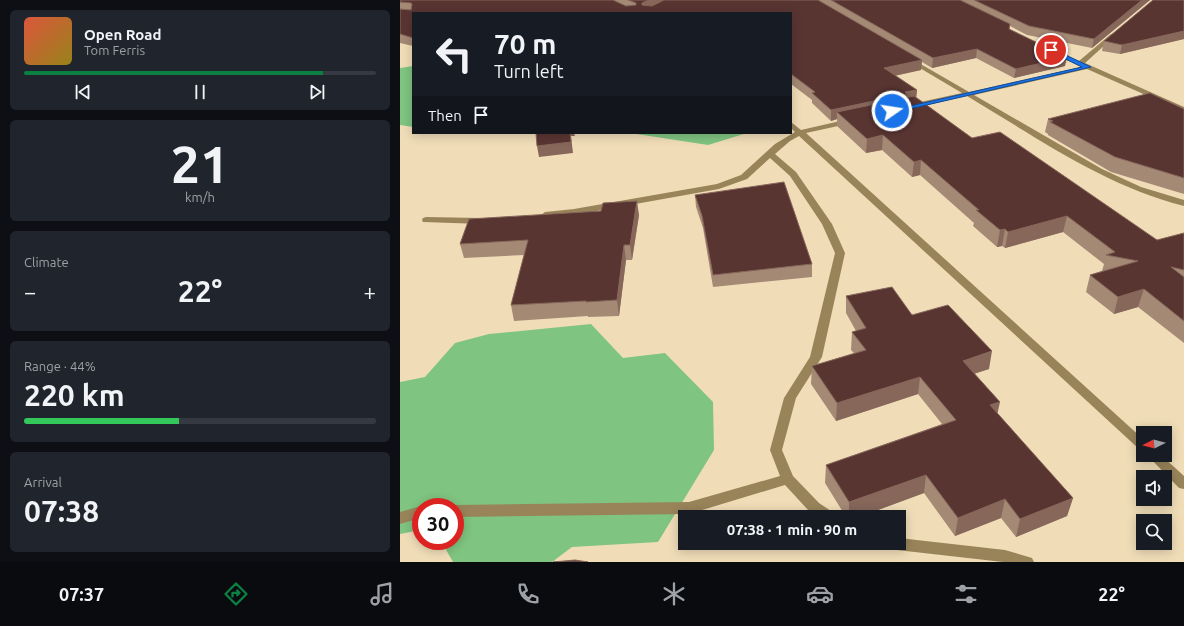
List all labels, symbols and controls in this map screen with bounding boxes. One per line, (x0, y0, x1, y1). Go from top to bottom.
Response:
text: Open Road (84, 26, 161, 43)
icon: left (428, 28, 480, 80)
text: 70 m (494, 28, 556, 59)
pin (1034, 33, 1068, 67)
icon: arrive (1040, 39, 1062, 61)
text: Tom Ferris (84, 43, 145, 57)
text: Turn left (494, 61, 564, 81)
icon: previous (72, 81, 94, 103)
icon: pause (189, 81, 211, 103)
icon: next (306, 81, 328, 103)
position arrow (871, 90, 913, 132)
icon: arrive (470, 104, 492, 126)
text: Then (428, 107, 462, 124)
text: 21 (171, 135, 229, 193)
text: km/h (185, 190, 215, 204)
text: Climate (24, 255, 69, 269)
text: 22° (178, 274, 222, 308)
text: − (24, 279, 36, 304)
text: + (364, 279, 376, 304)
text: Range · 44% (24, 359, 96, 373)
text: 220 km (24, 378, 125, 412)
north arrow (1136, 426, 1172, 462)
map controls (1136, 426, 1172, 550)
button: sound (1136, 470, 1172, 506)
text: Arrival (24, 475, 62, 489)
text: 07:38 (24, 494, 99, 528)
speed limit sign: 30 (412, 498, 464, 550)
button: search (1136, 514, 1172, 550)
text: 07:38 · 1 min · 90 m (727, 521, 857, 538)
icon: directions (222, 580, 250, 608)
icon: music (368, 580, 396, 608)
icon: phone (514, 580, 542, 608)
icon: climate (660, 580, 688, 608)
icon: car (806, 580, 834, 608)
icon: filters (952, 580, 980, 608)
text: 07:37 (59, 584, 104, 604)
text: 22° (1098, 584, 1125, 604)

